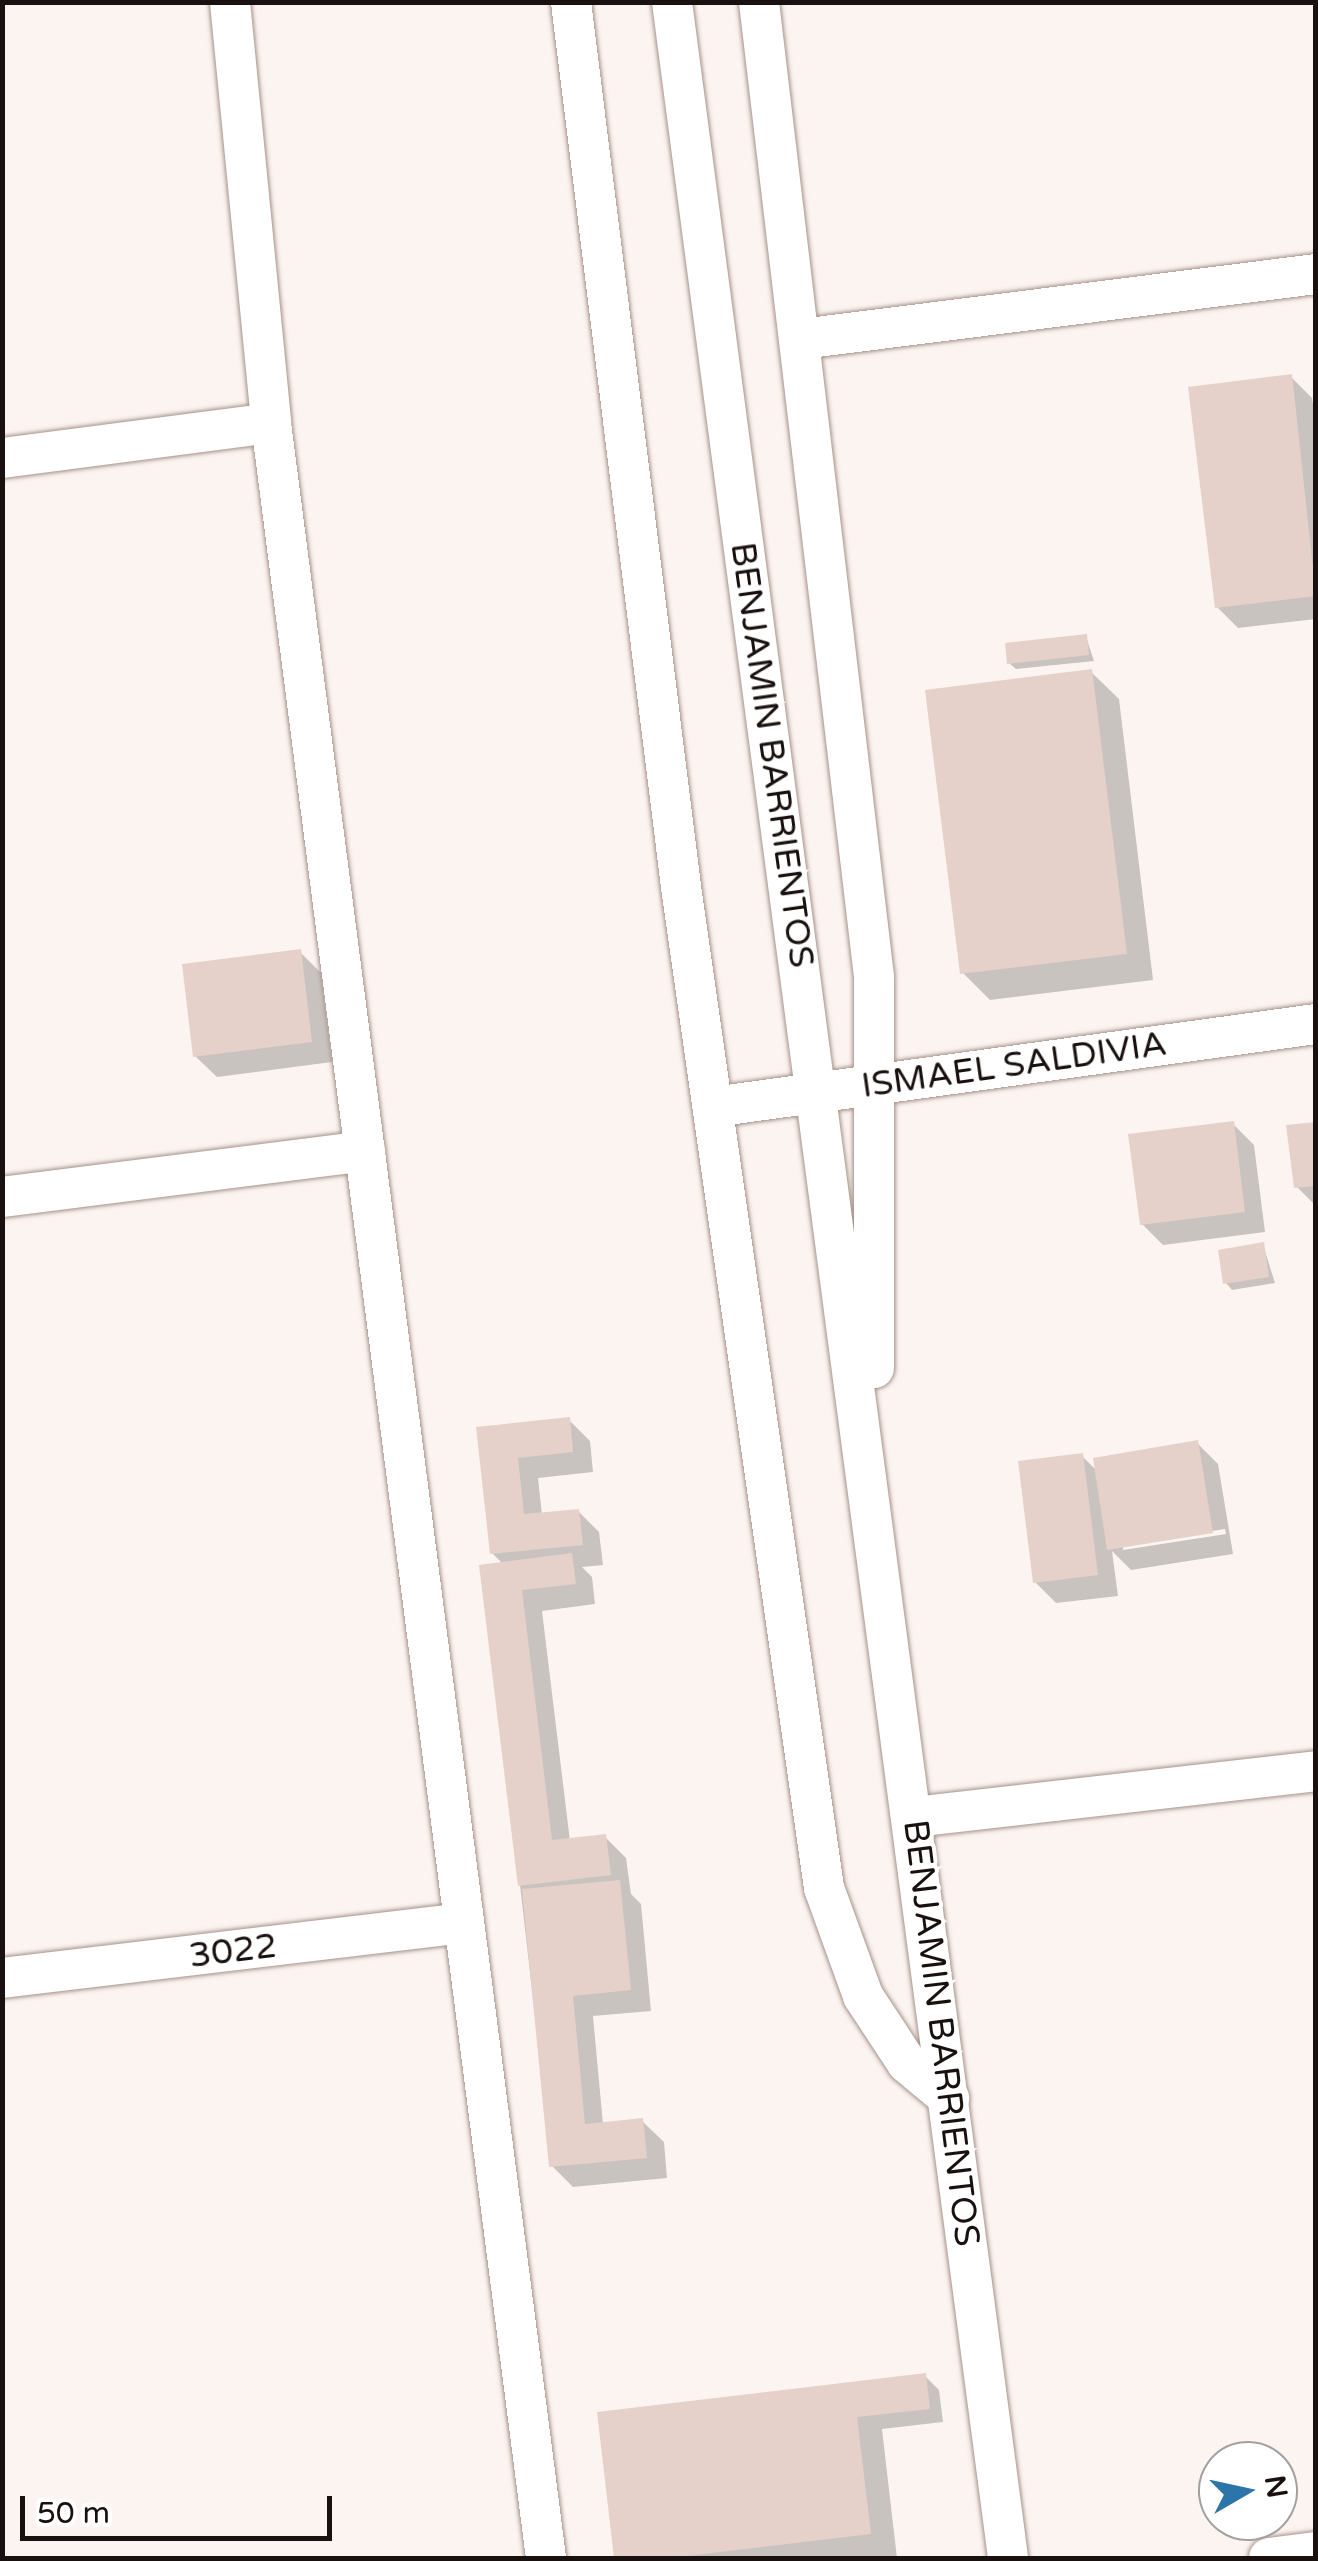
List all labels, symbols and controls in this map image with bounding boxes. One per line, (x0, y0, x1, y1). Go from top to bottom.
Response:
street label: BENJAMIN BARRIENTOS (721, 540, 823, 970)
street label: ISMAEL SALDIVIA (859, 1023, 1169, 1107)
street label: BENJAMIN BARRIENTOS (894, 1817, 988, 2249)
street label: 3022 (187, 1925, 279, 1977)
north arrow (1198, 2441, 1298, 2541)
text: N (1257, 2473, 1294, 2500)
scale bar (25, 2476, 338, 2538)
text: 50 m (37, 2495, 110, 2532)

